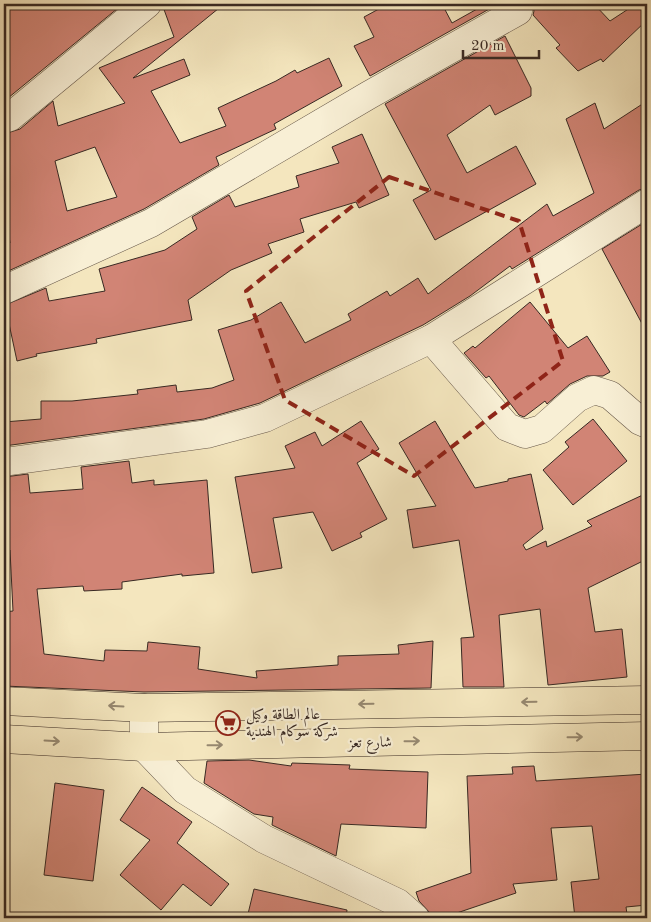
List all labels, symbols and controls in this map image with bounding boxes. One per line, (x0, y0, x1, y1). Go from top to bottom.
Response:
scale bar (463, 28, 540, 60)
text: 20 m (471, 39, 505, 54)
one-way arrow (521, 697, 537, 707)
one-way arrow (358, 699, 374, 709)
one-way arrow (108, 702, 124, 711)
place label: عالم الطاقة وكيل شركة سوكام الهندية (246, 707, 338, 744)
supermarket icon: عالم الطاقة وكيل شركة سوكام الهندية (215, 710, 241, 736)
one-way arrow (566, 732, 582, 742)
street label: شارع تعز (346, 736, 392, 755)
one-way arrow (404, 736, 420, 746)
one-way arrow (44, 737, 60, 746)
one-way arrow (206, 740, 222, 750)

